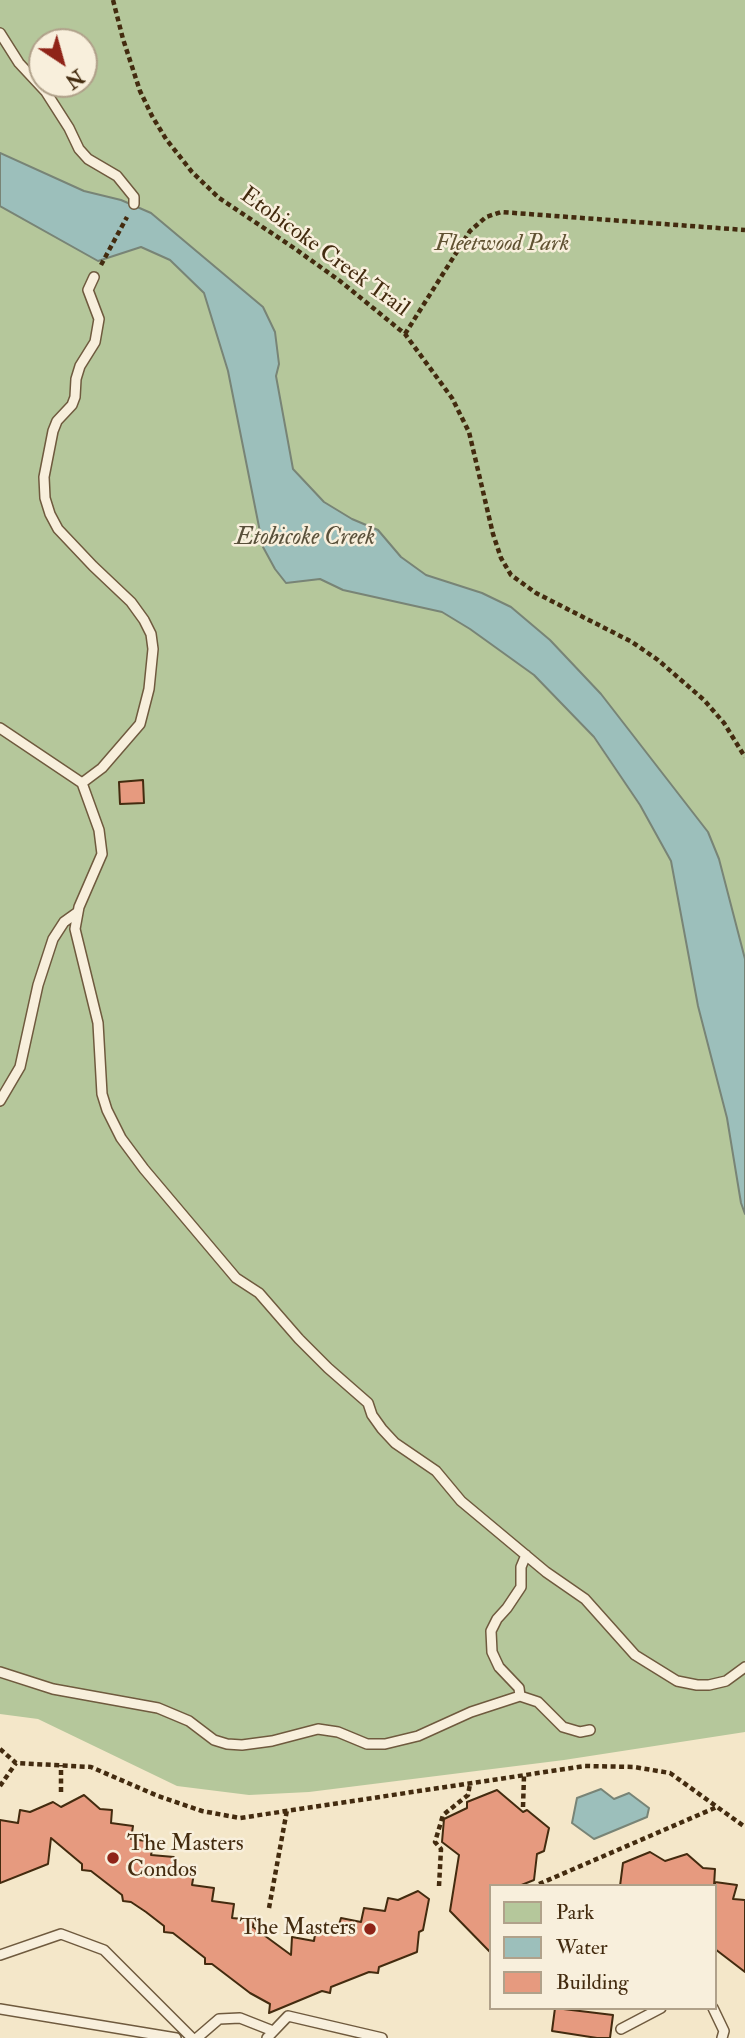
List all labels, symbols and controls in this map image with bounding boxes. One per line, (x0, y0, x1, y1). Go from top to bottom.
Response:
north arrow (28, 28, 98, 98)
text: N (60, 64, 88, 93)
street label: Etobicoke Creek Trail (234, 182, 414, 324)
park label: Fleetwood Park (435, 231, 569, 259)
water label: Etobicoke Creek (235, 525, 375, 553)
place label: The Masters Condos (127, 1831, 244, 1885)
marker: The Masters Condos (105, 1850, 121, 1866)
legend (490, 1884, 717, 2010)
text: Park (556, 1899, 594, 1926)
place label: The Masters (239, 1915, 356, 1943)
marker: The Masters (362, 1921, 378, 1937)
text: Water (556, 1934, 608, 1961)
text: Building (556, 1969, 629, 1996)

